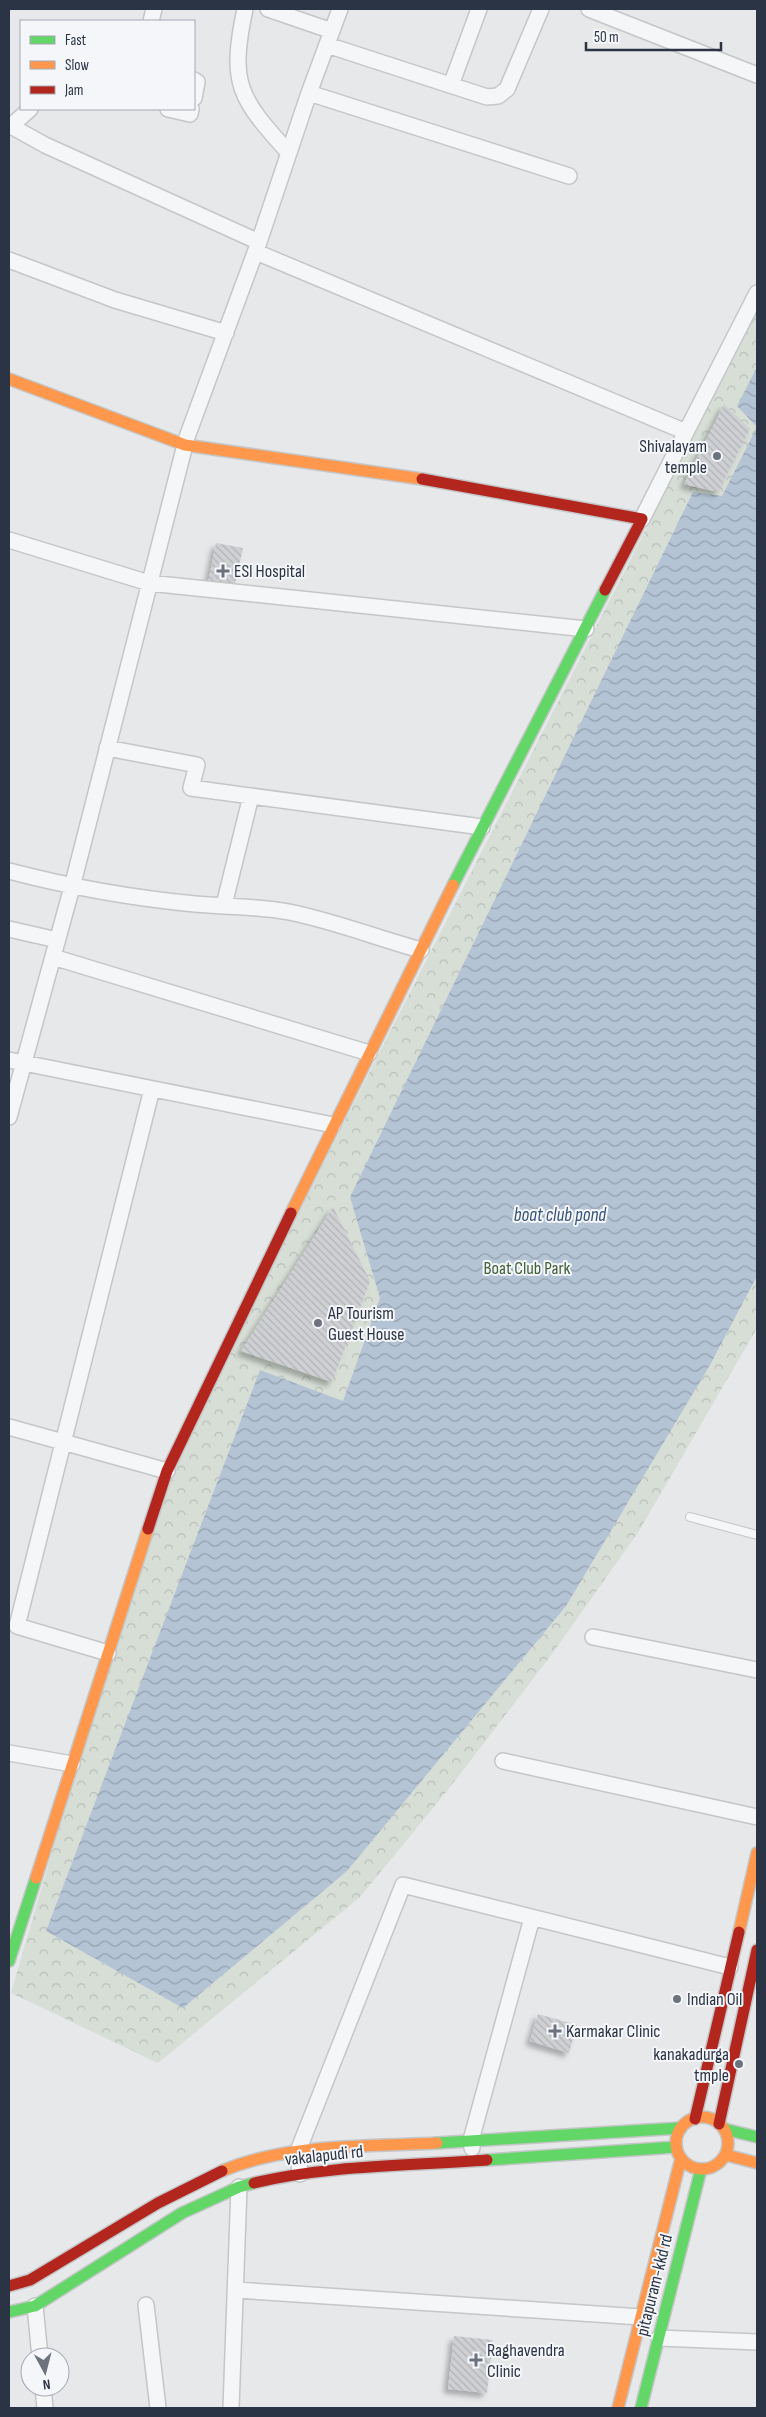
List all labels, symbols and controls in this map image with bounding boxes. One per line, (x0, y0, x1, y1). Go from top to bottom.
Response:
legend (20, 20, 195, 110)
scale bar (586, 20, 721, 52)
text: 50 m (594, 28, 619, 47)
text: Fast (65, 31, 87, 50)
text: Slow (65, 56, 89, 75)
text: Jam (64, 81, 83, 100)
place label: Shivalayam temple (639, 436, 707, 478)
marker: Shivalayam temple (711, 450, 723, 462)
place label: ESI Hospital (234, 561, 305, 582)
marker: ESI Hospital (216, 564, 230, 578)
water label: boat club pond (514, 1204, 607, 1227)
park label: Boat Club Park (483, 1258, 571, 1279)
place label: AP Tourism Guest House (327, 1303, 404, 1345)
marker: AP Tourism Guest House (312, 1317, 324, 1329)
place label: Indian Oil (687, 1989, 742, 2010)
marker: Indian Oil (671, 1993, 683, 2005)
place label: Karmakar Clinic (566, 2021, 661, 2042)
marker: Karmakar Clinic (548, 2024, 562, 2038)
place label: kanakadurga tmple (653, 2044, 729, 2086)
marker: kanakadurga tmple (733, 2058, 745, 2070)
street label: vakalapudi rd (284, 2141, 364, 2170)
street label: pitapuram-kkd rd (632, 2232, 677, 2338)
place label: Raghavendra Clinic (487, 2340, 565, 2382)
north arrow (20, 2347, 70, 2397)
marker: Raghavendra Clinic (469, 2353, 483, 2367)
text: N (42, 2376, 51, 2393)

